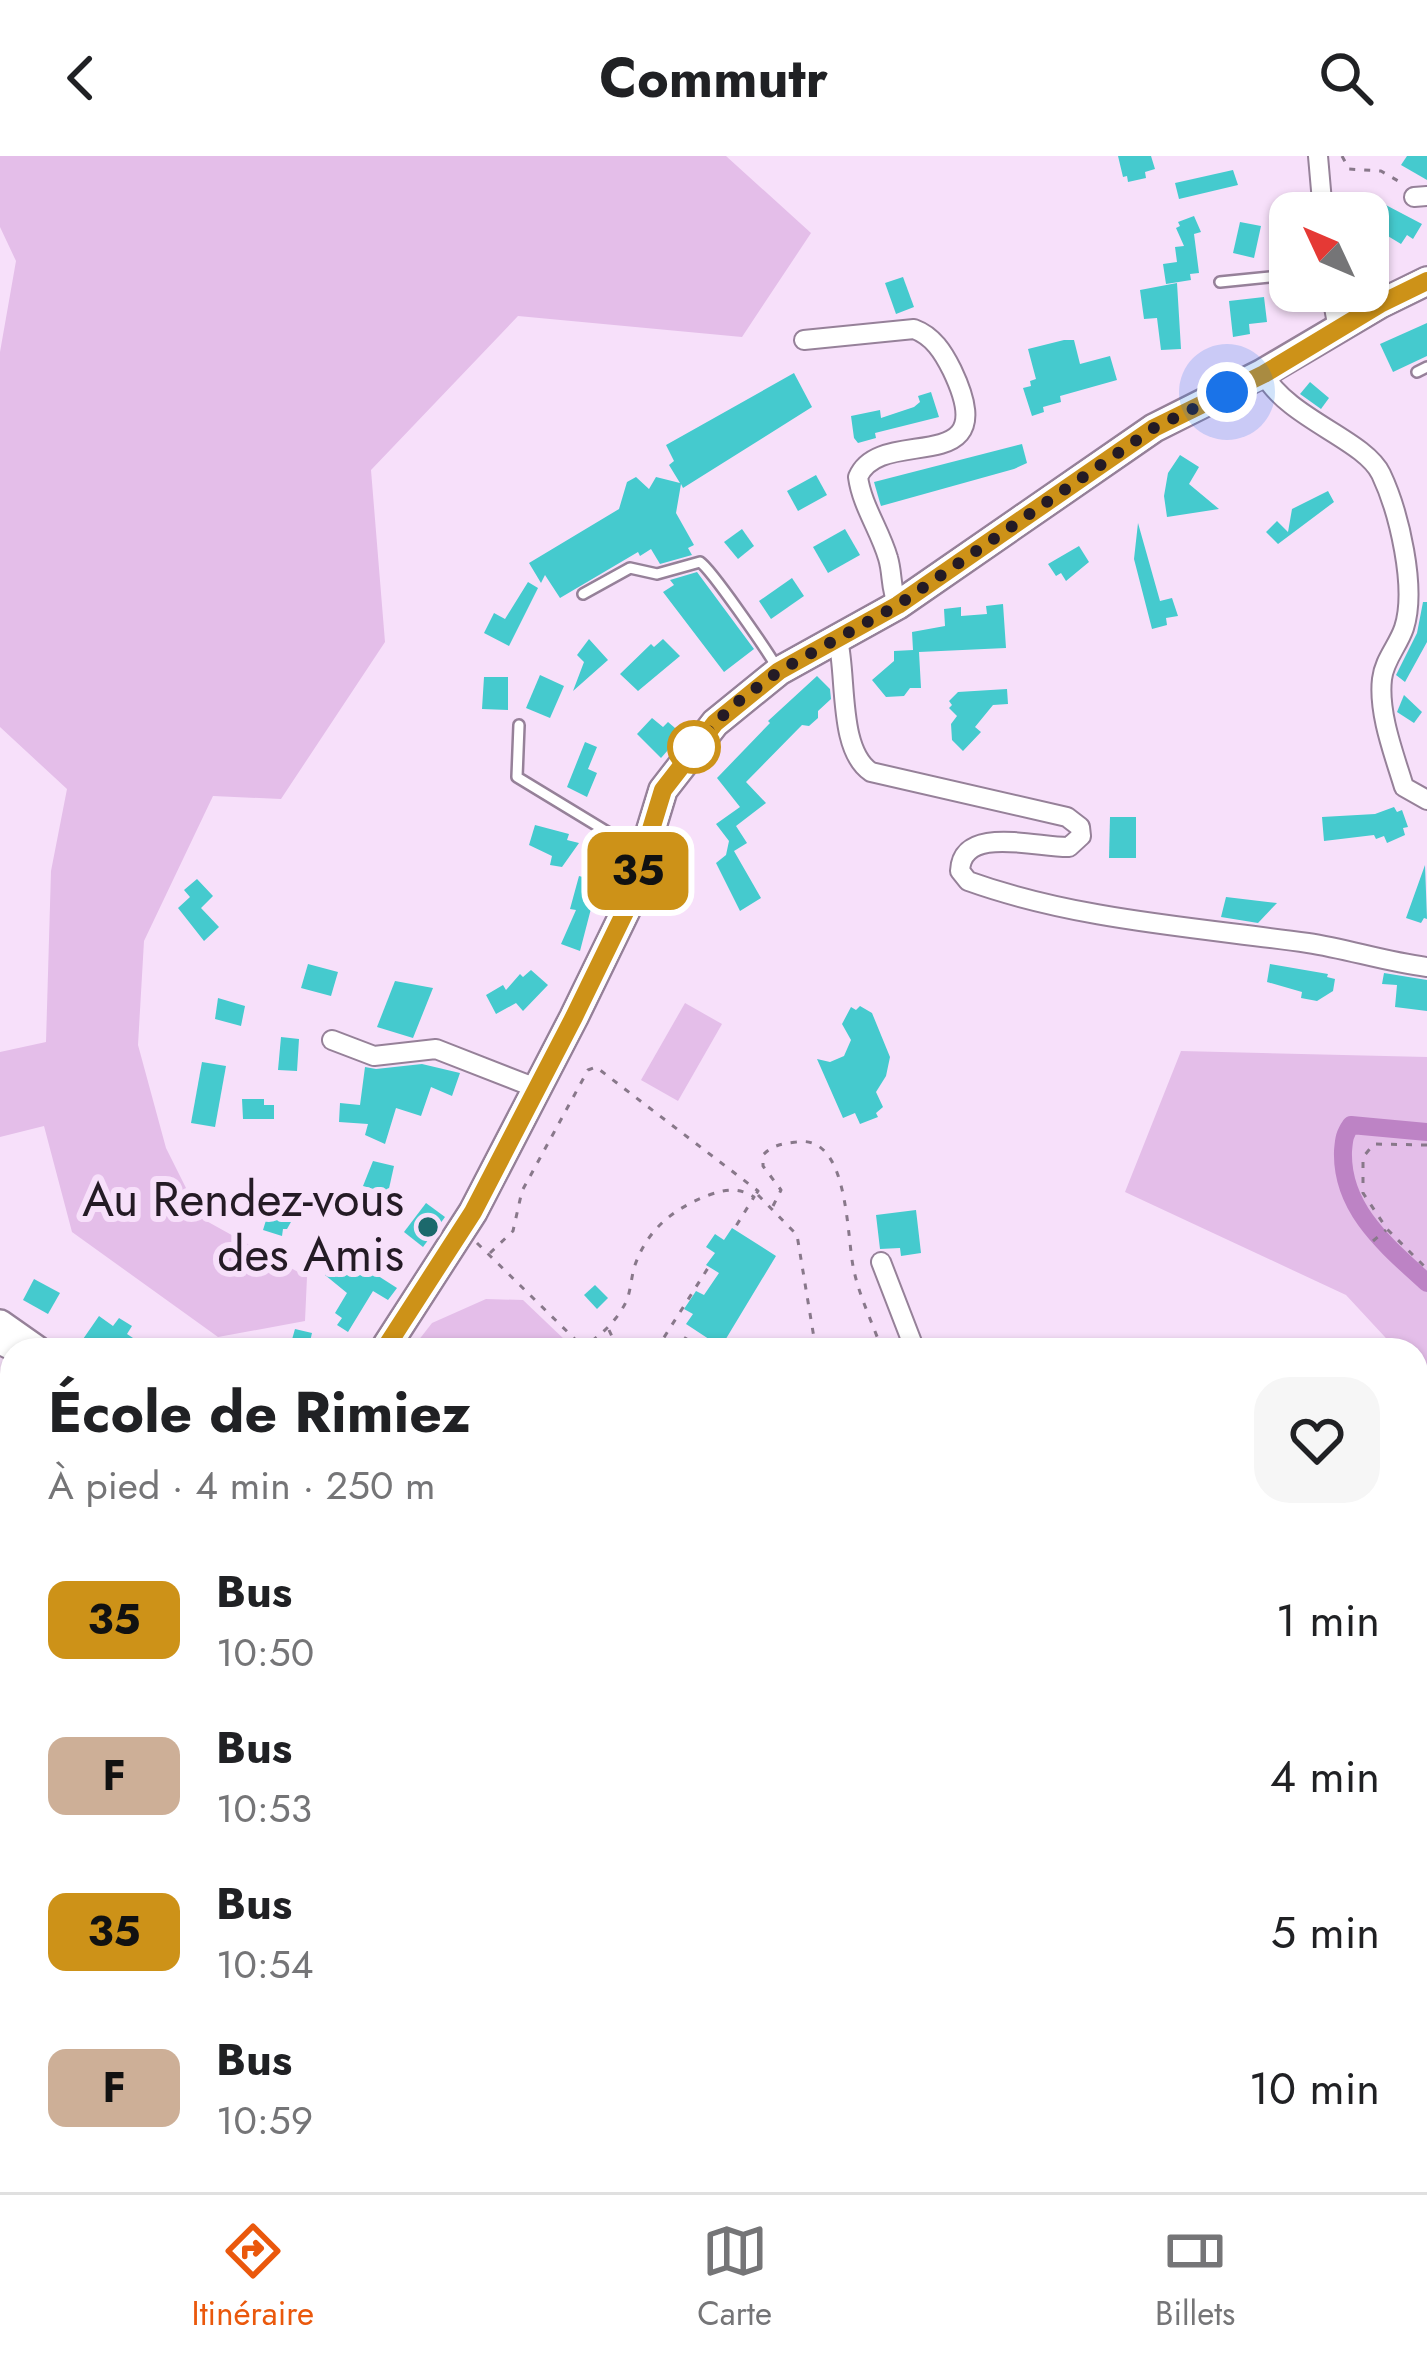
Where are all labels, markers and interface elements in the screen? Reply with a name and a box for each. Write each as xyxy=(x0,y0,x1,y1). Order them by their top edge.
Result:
text: Commutr xyxy=(599,39,828,117)
icon: back xyxy=(48,45,114,111)
icon: search xyxy=(1313,45,1379,111)
north arrow xyxy=(1269,192,1389,312)
map controls xyxy=(1269,192,1389,312)
your location xyxy=(1197,362,1257,422)
unlabelled marker xyxy=(669,722,719,772)
line badge: 35 xyxy=(584,832,692,910)
text: 35 xyxy=(611,840,665,901)
place label: Au Rendez-vous des Amis xyxy=(82,1165,404,1289)
marker: Au Rendez-vous des Amis xyxy=(415,1214,441,1240)
text: École de Rimiez xyxy=(48,1371,471,1453)
button: heart xyxy=(1254,1377,1380,1503)
text: À pied · 4 min · 250 m xyxy=(48,1457,436,1514)
text: Bus xyxy=(216,1559,292,1624)
text: 1 min xyxy=(1276,1588,1380,1653)
text: 35 xyxy=(87,1589,141,1650)
text: 10:50 xyxy=(216,1624,314,1681)
text: Bus xyxy=(216,1715,292,1780)
text: 4 min xyxy=(1270,1744,1380,1809)
text: F xyxy=(102,1745,126,1806)
text: 10:53 xyxy=(216,1780,312,1837)
text: Bus xyxy=(216,1871,292,1936)
text: 5 min xyxy=(1271,1900,1380,1965)
text: 35 xyxy=(87,1901,141,1962)
text: 10:54 xyxy=(216,1936,313,1993)
text: Bus xyxy=(216,2027,292,2092)
text: 10 min xyxy=(1249,2056,1380,2121)
text: F xyxy=(102,2057,126,2118)
text: 10:59 xyxy=(216,2092,313,2149)
tab: Itinéraire xyxy=(192,2218,314,2337)
tab: Carte xyxy=(697,2218,772,2337)
tab: Billets xyxy=(1155,2218,1235,2337)

